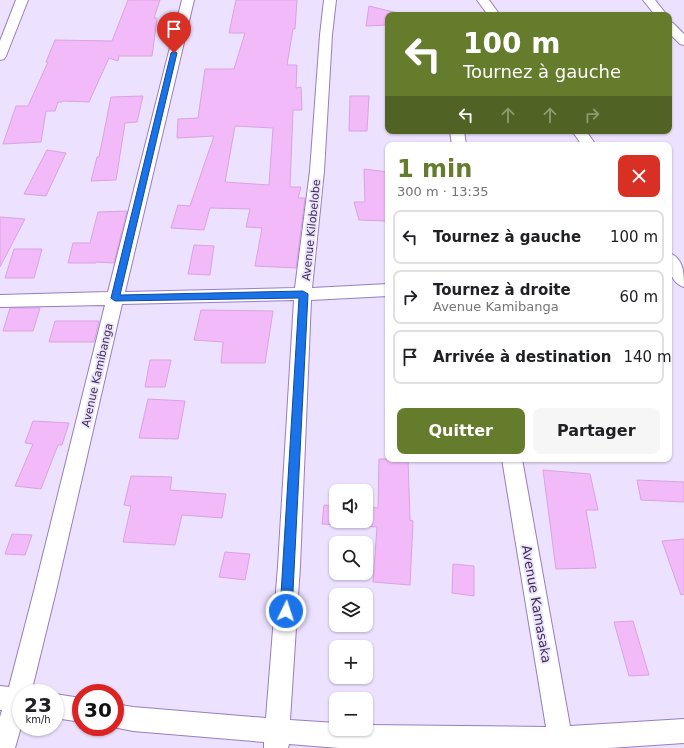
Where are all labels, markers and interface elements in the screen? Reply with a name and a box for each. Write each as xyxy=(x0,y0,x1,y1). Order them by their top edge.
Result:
pin xyxy=(157,12,191,53)
icon: arrive xyxy=(163,18,185,40)
text: 100 m xyxy=(463,27,560,60)
icon: left xyxy=(397,28,449,80)
text: Tournez à gauche xyxy=(463,61,621,82)
icon: left xyxy=(455,104,477,126)
icon: ahead xyxy=(497,104,519,126)
icon: ahead xyxy=(539,104,561,126)
icon: right xyxy=(581,104,603,126)
text: 1 min xyxy=(397,155,472,183)
button: close xyxy=(618,155,660,197)
street label: Avenue Kilobelobe xyxy=(300,179,323,281)
text: 300 m · 13:35 xyxy=(397,184,488,199)
icon: left xyxy=(399,226,421,248)
text: Tournez à gauche xyxy=(433,228,581,246)
text: 100 m xyxy=(610,228,658,246)
text: Tournez à droite xyxy=(433,281,571,299)
icon: right xyxy=(399,286,421,308)
text: 60 m xyxy=(620,288,658,306)
text: Avenue Kamibanga xyxy=(433,299,559,314)
street label: Avenue Kamibanga xyxy=(79,322,116,428)
icon: arrive xyxy=(399,346,421,368)
text: Arrivée à destination xyxy=(433,348,611,366)
text: 140 m xyxy=(623,348,672,366)
button: Quitter xyxy=(397,408,525,454)
button: Partager xyxy=(533,408,660,454)
map controls xyxy=(329,484,373,736)
button: sound xyxy=(329,484,373,528)
button: search xyxy=(329,536,373,580)
street label: Avenue Kamasaka xyxy=(519,544,554,664)
button: layers xyxy=(329,588,373,632)
position arrow xyxy=(265,590,307,632)
button: + xyxy=(329,640,373,684)
speed limit sign: 30 xyxy=(72,684,124,736)
button: − xyxy=(329,692,373,736)
text: 23 xyxy=(24,693,52,717)
text: km/h xyxy=(25,714,51,725)

